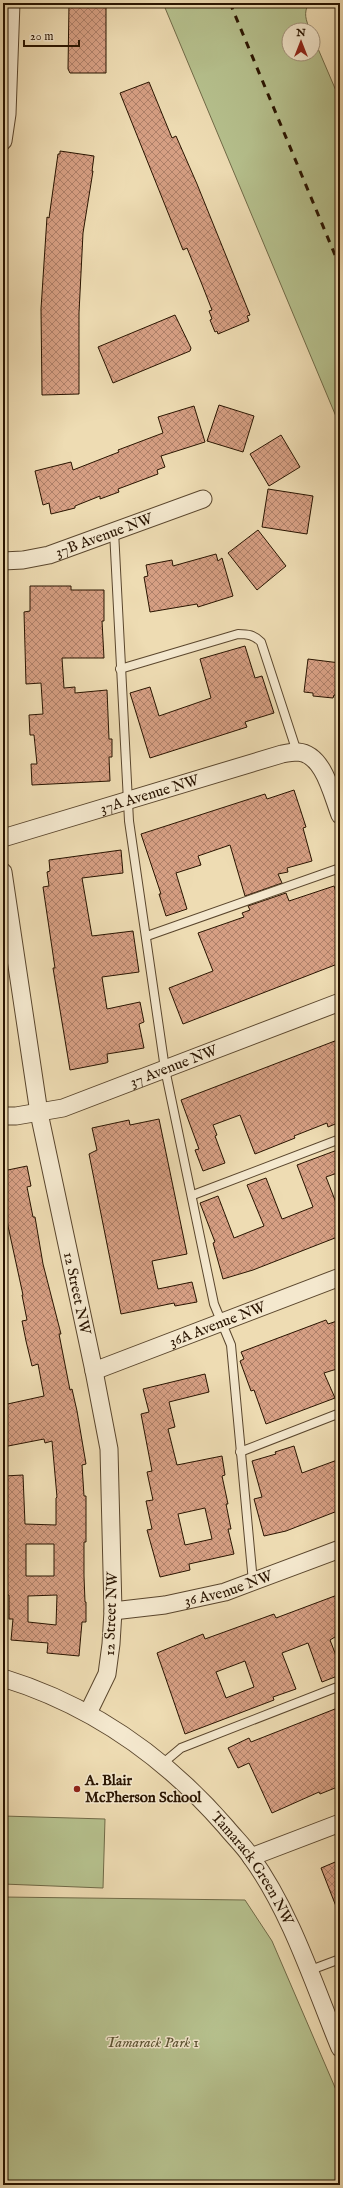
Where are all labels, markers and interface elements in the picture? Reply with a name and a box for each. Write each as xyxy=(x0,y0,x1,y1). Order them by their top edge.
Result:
scale bar xyxy=(24,22,79,48)
north arrow xyxy=(281,22,321,62)
text: N xyxy=(295,26,306,40)
text: 20 m xyxy=(30,29,53,44)
street label: 37B Avenue NW xyxy=(53,508,156,561)
street label: 37A Avenue NW xyxy=(98,770,202,818)
street label: 37 Avenue NW xyxy=(127,1040,221,1091)
street label: 12 Street NW xyxy=(59,1250,96,1337)
street label: 36A Avenue NW xyxy=(166,1297,269,1351)
street label: 36 Avenue NW xyxy=(182,1565,276,1610)
street label: 12 Street NW xyxy=(100,1571,122,1656)
place label: A. Blair McPherson School xyxy=(84,1771,202,1807)
marker: A. Blair McPherson School xyxy=(72,1784,82,1794)
street label: Tamarack Green NW xyxy=(207,1807,298,1929)
park label: Tamarack Park 1 xyxy=(105,2033,199,2052)

